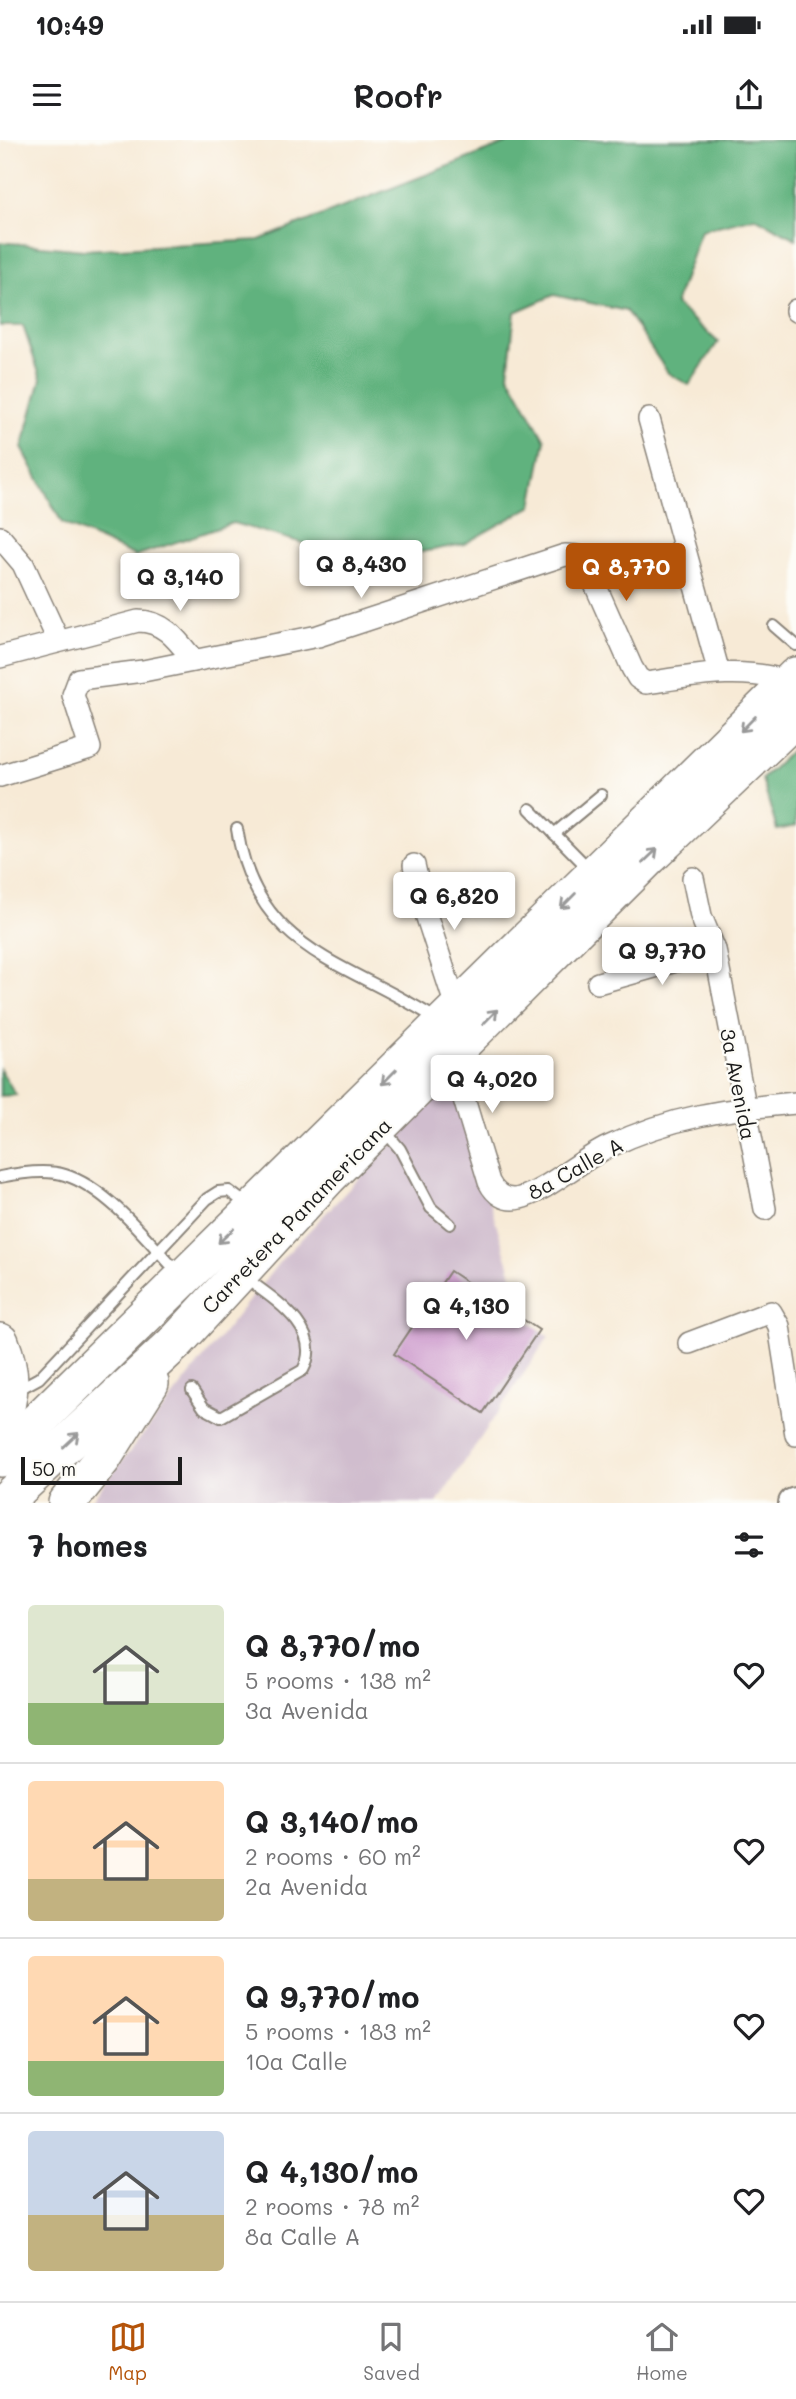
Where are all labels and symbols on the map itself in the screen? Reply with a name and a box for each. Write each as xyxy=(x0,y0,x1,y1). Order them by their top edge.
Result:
pin: Q 8,430 xyxy=(296,540,426,600)
pin: Q 8,770 xyxy=(561,544,691,603)
pin: Q 3,140 xyxy=(115,554,245,613)
one-way arrow xyxy=(740,715,757,732)
one-way arrow xyxy=(641,848,658,865)
pin: Q 6,820 xyxy=(389,872,519,932)
one-way arrow xyxy=(560,892,577,909)
pin: Q 9,770 xyxy=(597,928,727,987)
one-way arrow xyxy=(481,1009,498,1026)
street label: 3a Avenida xyxy=(715,1026,763,1142)
pin: Q 4,020 xyxy=(427,1056,557,1115)
one-way arrow xyxy=(380,1069,397,1086)
street label: Carretera Panamericana xyxy=(195,1111,397,1319)
street label: 8a Calle A xyxy=(522,1131,628,1205)
one-way arrow xyxy=(218,1228,235,1245)
pin: Q 4,130 xyxy=(401,1282,531,1342)
one-way arrow xyxy=(62,1431,79,1448)
scale bar xyxy=(21,1454,182,1486)

